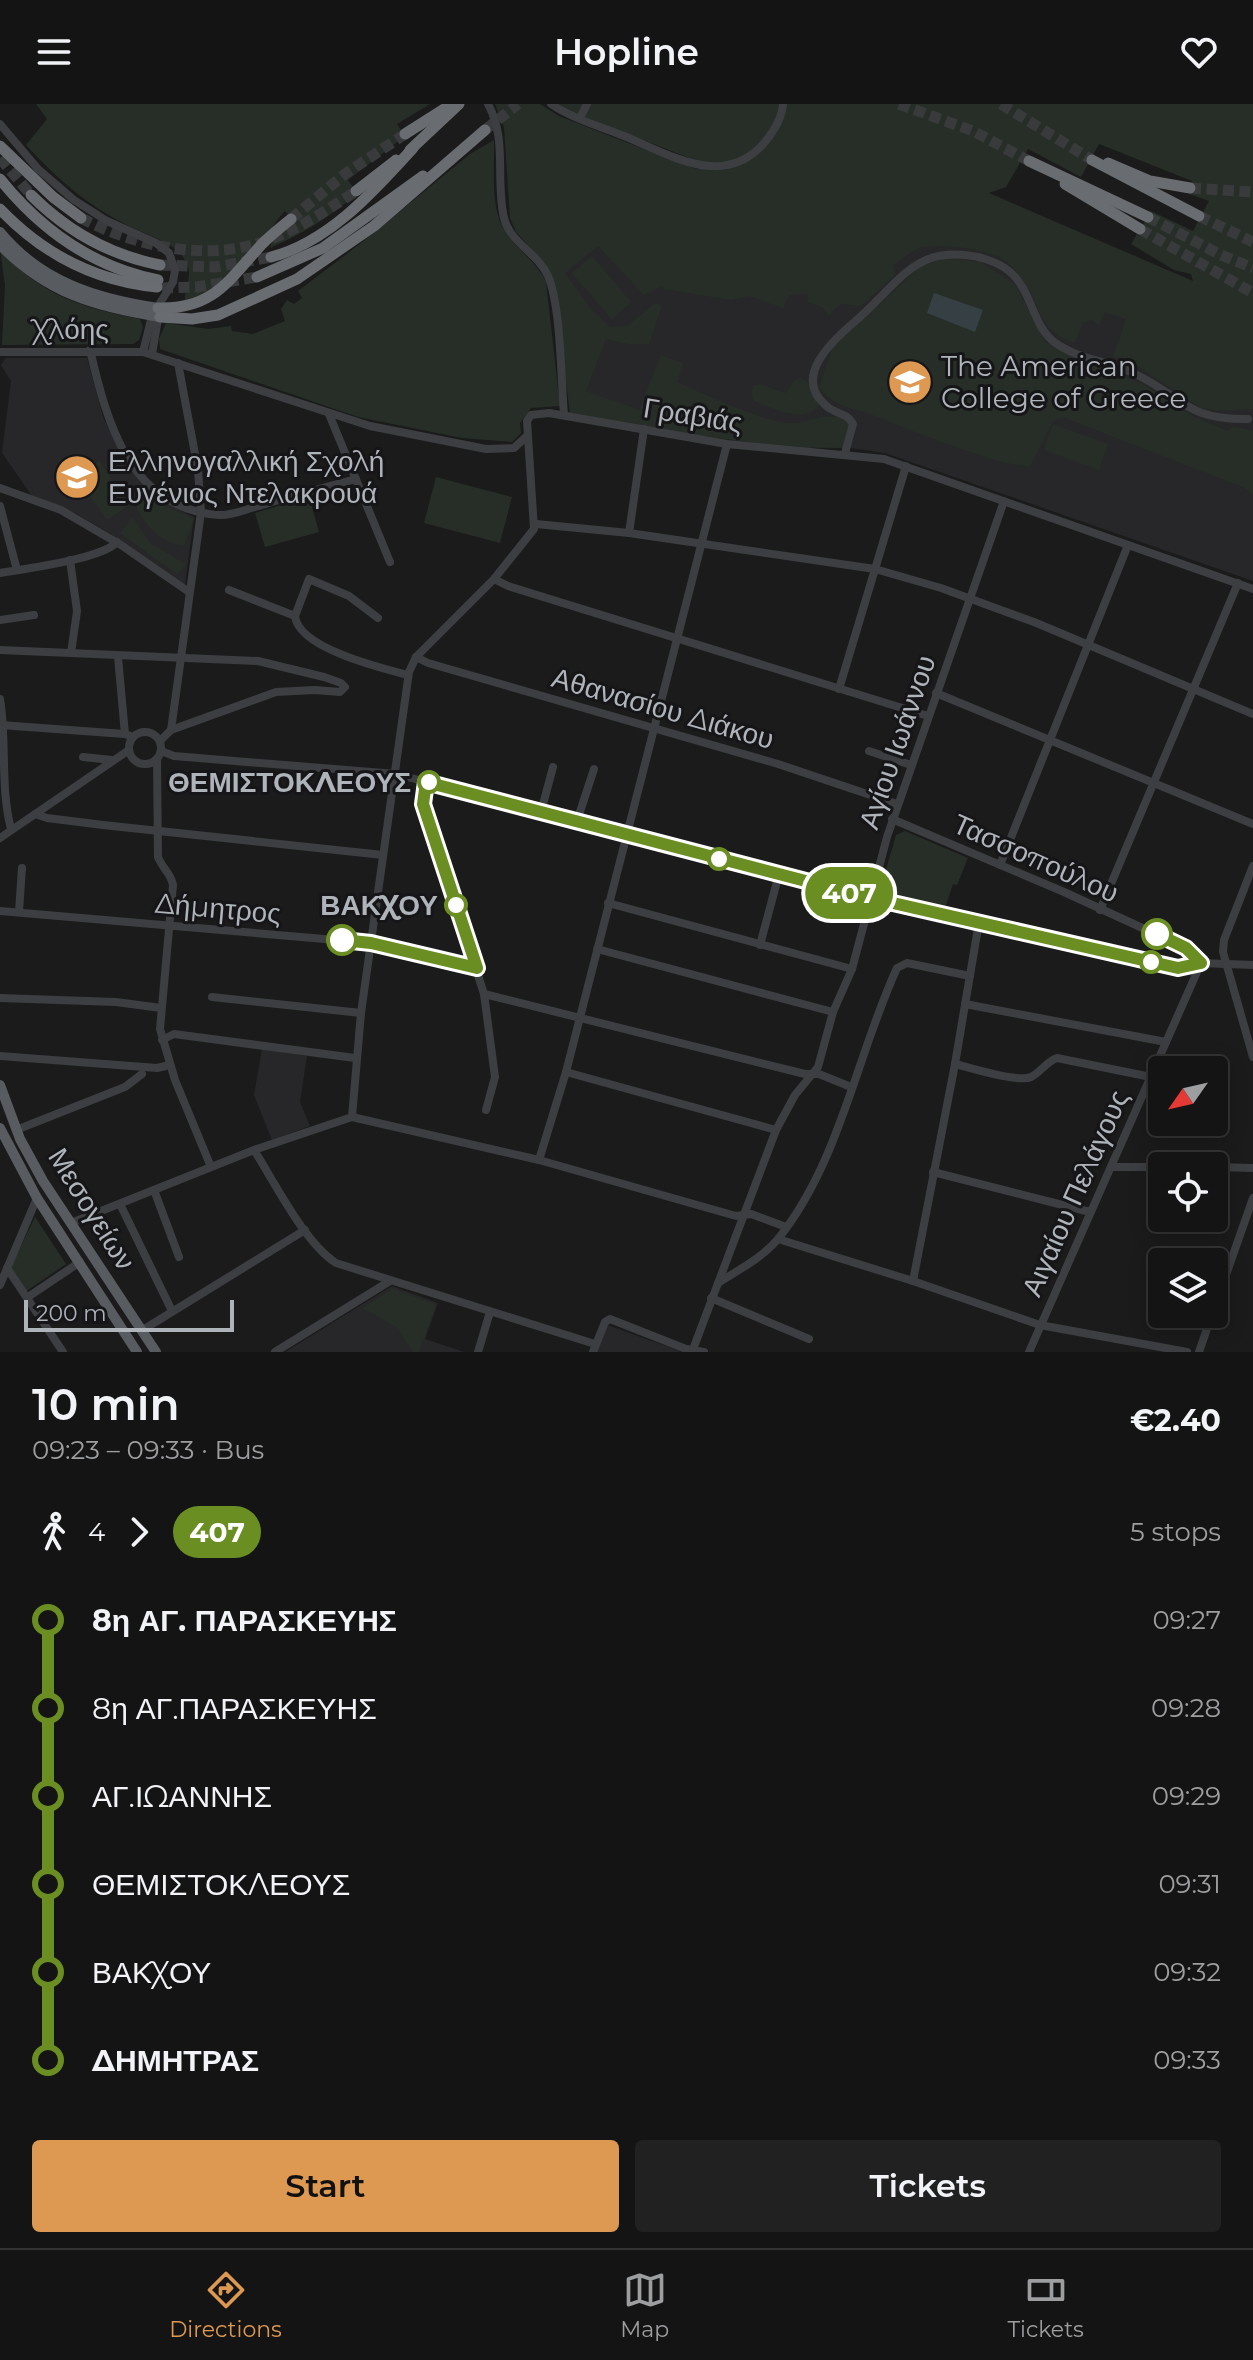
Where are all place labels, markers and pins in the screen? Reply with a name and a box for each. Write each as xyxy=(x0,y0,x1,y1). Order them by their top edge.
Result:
place label: The American College of Greece xyxy=(941,349,1186,415)
school or university icon: The American College of Greece xyxy=(886,358,934,406)
place label: Ελληνογαλλική Σχολή Ευγένιος Ντελακρουά xyxy=(108,444,384,510)
school or university icon: Ελληνογαλλική Σχολή Ευγένιος Ντελακρουά xyxy=(53,453,101,501)
place label: ΘΕΜΙΣΤΟΚΛΕΟΥΣ xyxy=(168,765,411,799)
marker: ΘΕΜΙΣΤΟΚΛΕΟΥΣ xyxy=(418,771,440,793)
unlabelled marker xyxy=(708,848,730,870)
place label: ΒΑΚΧΟΥ xyxy=(320,888,438,922)
marker: ΒΑΚΧΟΥ xyxy=(445,894,467,916)
unlabelled marker xyxy=(1142,919,1172,949)
unlabelled marker xyxy=(327,925,357,955)
unlabelled marker xyxy=(1140,951,1162,973)

